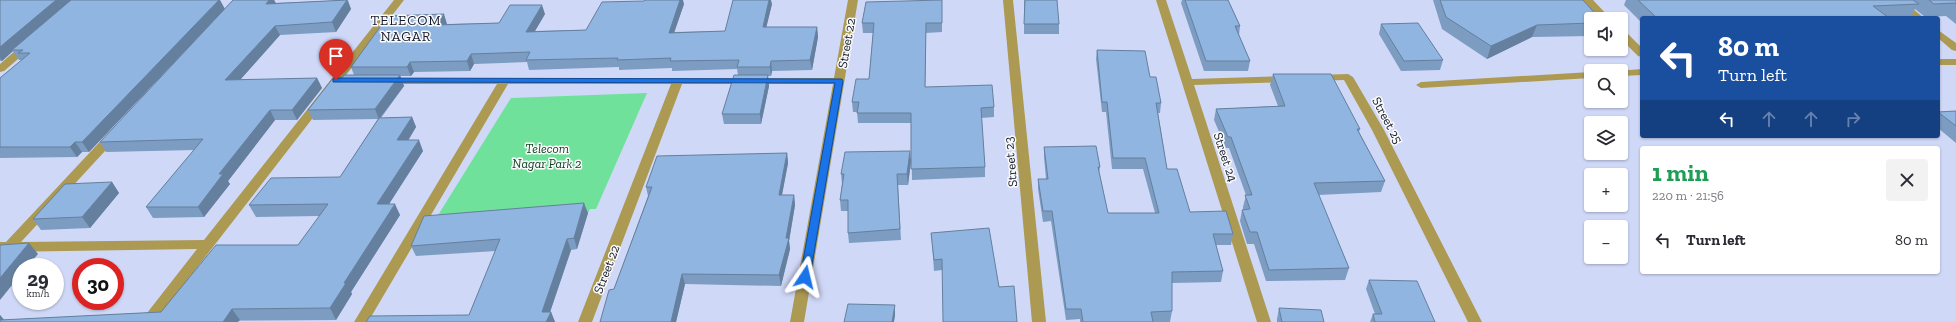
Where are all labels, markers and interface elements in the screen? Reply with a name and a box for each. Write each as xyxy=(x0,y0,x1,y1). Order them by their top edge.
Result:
district label: TELECOM NAGAR xyxy=(370,12,442,45)
map controls xyxy=(1584,12,1628,264)
button: sound xyxy=(1584,12,1628,56)
street label: Street 22 xyxy=(835,17,858,69)
text: 80 m xyxy=(1718,30,1779,63)
icon: left xyxy=(1652,32,1704,84)
pin xyxy=(319,39,353,80)
icon: arrive xyxy=(325,45,347,67)
button: search xyxy=(1584,64,1628,108)
text: Turn left xyxy=(1718,64,1787,86)
street label: Street 25 xyxy=(1369,94,1406,146)
icon: left xyxy=(1716,108,1738,130)
icon: ahead xyxy=(1758,108,1780,130)
icon: ahead xyxy=(1800,108,1822,130)
icon: right xyxy=(1842,108,1864,130)
button: layers xyxy=(1584,116,1628,160)
street label: Street 24 xyxy=(1211,131,1241,184)
street label: Street 23 xyxy=(1001,136,1020,188)
park label: Telecom Nagar Park 2 xyxy=(512,141,582,171)
text: 1 min xyxy=(1652,158,1709,187)
button: close xyxy=(1886,159,1928,201)
button: + xyxy=(1584,168,1628,212)
text: 220 m · 21:56 xyxy=(1652,188,1724,203)
button: − xyxy=(1584,220,1628,264)
icon: left xyxy=(1652,229,1674,251)
text: Turn left xyxy=(1686,231,1746,249)
text: 80 m xyxy=(1895,231,1928,249)
street label: Street 22 xyxy=(590,243,623,295)
position arrow xyxy=(784,256,826,298)
speed limit sign: 30 xyxy=(72,258,124,310)
text: 29 xyxy=(27,267,49,291)
text: km/h xyxy=(27,288,49,300)

